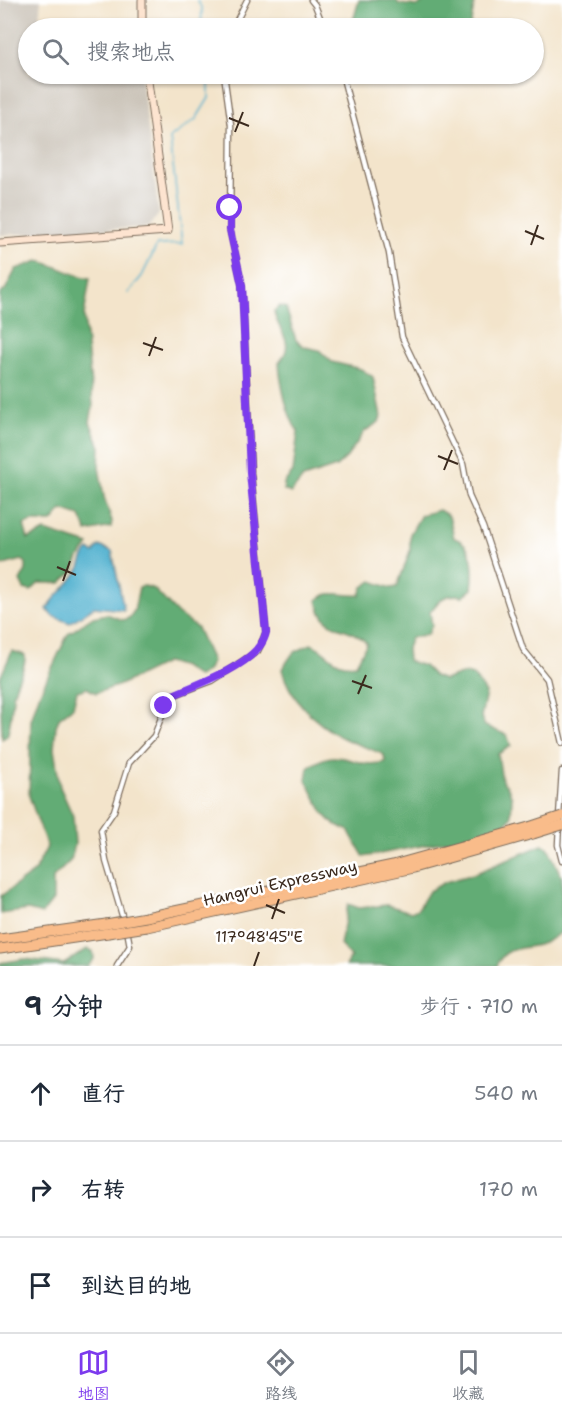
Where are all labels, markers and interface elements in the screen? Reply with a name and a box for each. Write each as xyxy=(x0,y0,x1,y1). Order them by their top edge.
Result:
search box xyxy=(18,18,544,84)
icon: search xyxy=(39,35,72,68)
text: 搜索地点 xyxy=(87,37,175,66)
route start xyxy=(216,194,242,220)
route end xyxy=(150,692,176,718)
street label: Hangrui Expressway xyxy=(201,855,359,911)
text: 117°48'45"E xyxy=(215,927,303,947)
text: 9 分钟 xyxy=(24,988,103,1023)
text: 步行 · 710 m xyxy=(420,993,538,1019)
icon: ahead xyxy=(24,1077,57,1110)
text: 直行 xyxy=(81,1079,125,1108)
text: 540 m xyxy=(474,1080,538,1106)
icon: right xyxy=(24,1173,57,1206)
text: 右转 xyxy=(81,1175,125,1204)
text: 170 m xyxy=(479,1176,538,1202)
icon: arrive xyxy=(24,1269,57,1302)
text: 到达目的地 xyxy=(81,1271,191,1300)
tab: 地图 xyxy=(77,1346,110,1404)
tab: 路线 xyxy=(264,1346,297,1404)
tab: 收藏 xyxy=(452,1346,485,1404)

